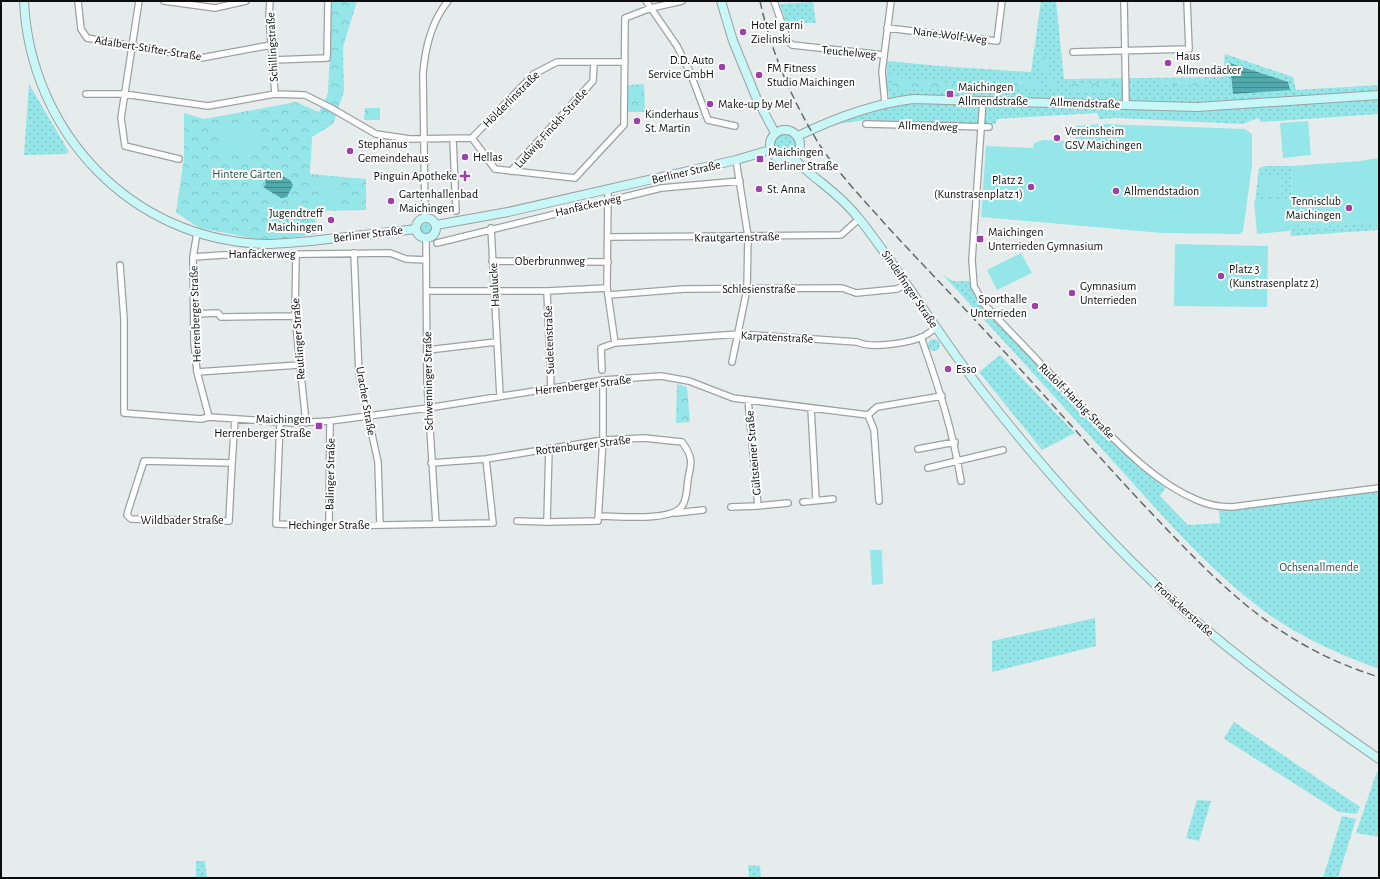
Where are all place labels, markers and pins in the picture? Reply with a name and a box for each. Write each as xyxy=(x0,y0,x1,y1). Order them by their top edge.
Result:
place label: Hotel garni Zielinski xyxy=(751,19,803,45)
marker: Hotel garni Zielinski xyxy=(738,27,748,37)
place label: Haus Allmendäcker xyxy=(1176,50,1241,76)
place label: D.D. Auto Service GmbH xyxy=(648,54,714,80)
marker: Haus Allmendäcker xyxy=(1163,58,1173,68)
marker: D.D. Auto Service GmbH xyxy=(717,62,727,72)
place label: FM Fitness Studio Maichingen xyxy=(767,62,855,88)
marker: FM Fitness Studio Maichingen xyxy=(754,70,764,80)
place label: Maichingen Allmendstraße xyxy=(958,81,1028,107)
marker: Maichingen Allmendstraße xyxy=(945,89,955,99)
place label: Make-up by Mel xyxy=(718,98,792,111)
marker: Make-up by Mel xyxy=(705,99,715,109)
place label: Kinderhaus St. Martin xyxy=(645,108,699,134)
marker: Kinderhaus St. Martin xyxy=(632,116,642,126)
place label: Vereinsheim GSV Maichingen xyxy=(1065,125,1142,151)
marker: Vereinsheim GSV Maichingen xyxy=(1052,133,1062,143)
place label: Stephanus Gemeindehaus xyxy=(358,138,429,164)
marker: Stephanus Gemeindehaus xyxy=(345,146,355,156)
place label: Maichingen Berliner Straße xyxy=(768,146,838,172)
place label: Hellas xyxy=(473,151,502,163)
marker: Hellas xyxy=(460,152,470,162)
marker: Maichingen Berliner Straße xyxy=(755,154,765,164)
place label: Pinguin Apotheke xyxy=(374,170,457,182)
marker: Pinguin Apotheke xyxy=(460,171,470,181)
place label: Platz 2 (Kunstrasenplatz 1) xyxy=(934,174,1024,200)
marker: Platz 2 (Kunstrasenplatz 1) xyxy=(1026,182,1036,192)
place label: St. Anna xyxy=(767,183,806,195)
marker: St. Anna xyxy=(754,184,764,194)
place label: Allmendstadion xyxy=(1124,185,1199,197)
marker: Allmendstadion xyxy=(1111,186,1121,196)
place label: Gartenhallenbad Maichingen xyxy=(399,188,478,214)
place label: Tennisclub Maichingen xyxy=(1286,195,1341,221)
marker: Gartenhallenbad Maichingen xyxy=(386,196,396,206)
marker: Tennisclub Maichingen xyxy=(1344,203,1354,213)
place label: Jugendtreff Maichingen xyxy=(268,207,324,233)
marker: Jugendtreff Maichingen xyxy=(326,215,336,225)
place label: Maichingen Unterrieden Gymnasium xyxy=(988,226,1103,253)
marker: Maichingen Unterrieden Gymnasium xyxy=(975,234,985,244)
place label: Platz 3 (Kunstrasenplatz 2) xyxy=(1229,263,1319,289)
marker: Platz 3 (Kunstrasenplatz 2) xyxy=(1216,271,1226,281)
place label: Gymnasium Unterrieden xyxy=(1080,280,1137,306)
marker: Gymnasium Unterrieden xyxy=(1067,288,1077,298)
place label: Sporthalle Unterrieden xyxy=(970,293,1027,319)
marker: Sporthalle Unterrieden xyxy=(1030,301,1040,311)
place label: Esso xyxy=(956,363,977,375)
marker: Esso xyxy=(943,364,953,374)
place label: Maichingen Herrenberger Straße xyxy=(214,413,311,439)
marker: Maichingen Herrenberger Straße xyxy=(314,421,324,431)

